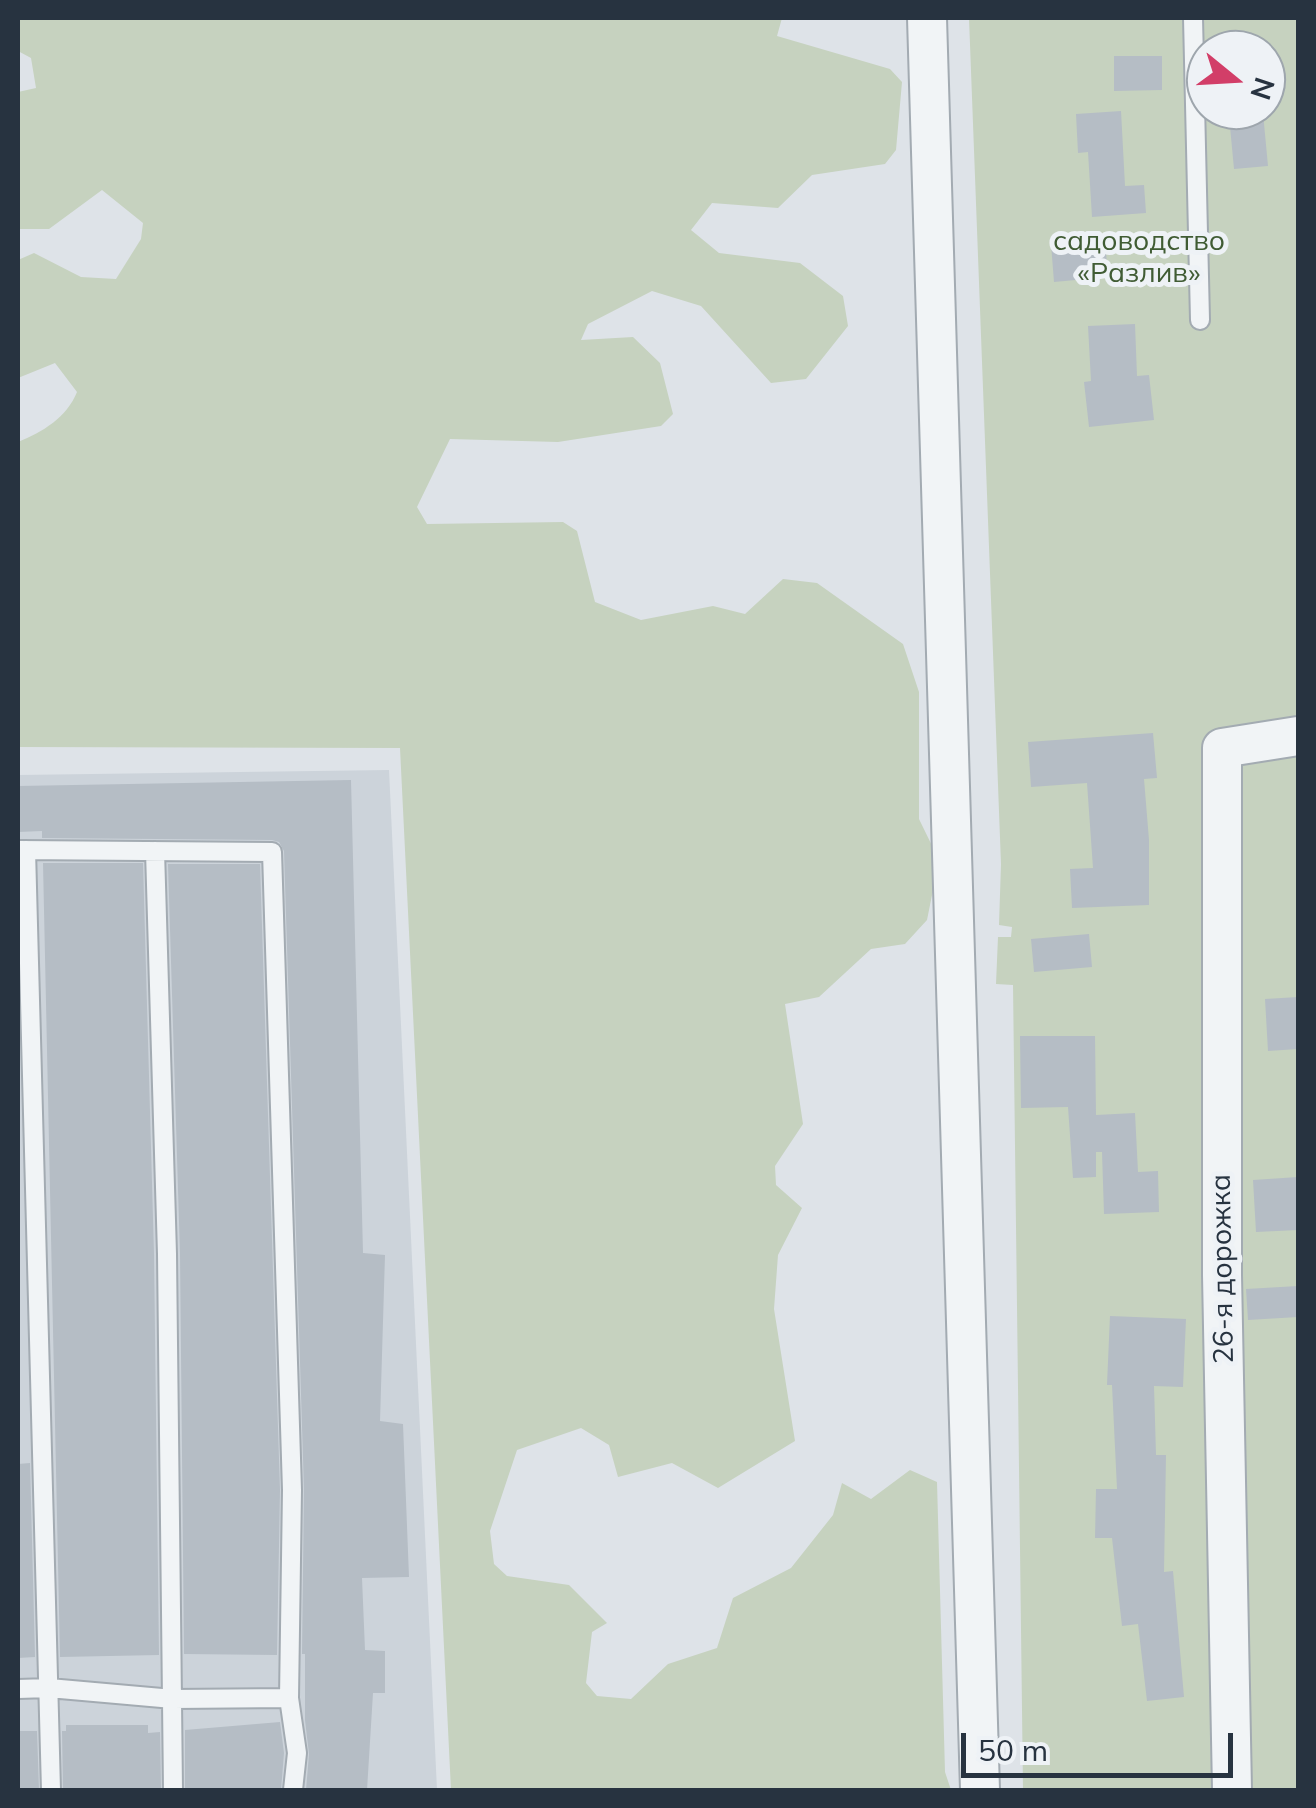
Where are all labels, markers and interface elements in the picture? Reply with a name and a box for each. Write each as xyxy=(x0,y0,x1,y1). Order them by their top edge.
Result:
north arrow xyxy=(1186,30,1286,130)
text: N xyxy=(1243,73,1283,104)
park label: садоводство «Разлив» xyxy=(1053,225,1225,291)
street label: 26-я дорожка xyxy=(1205,1174,1241,1364)
scale bar xyxy=(966,1713,1238,1775)
text: 50 m xyxy=(978,1731,1048,1769)

